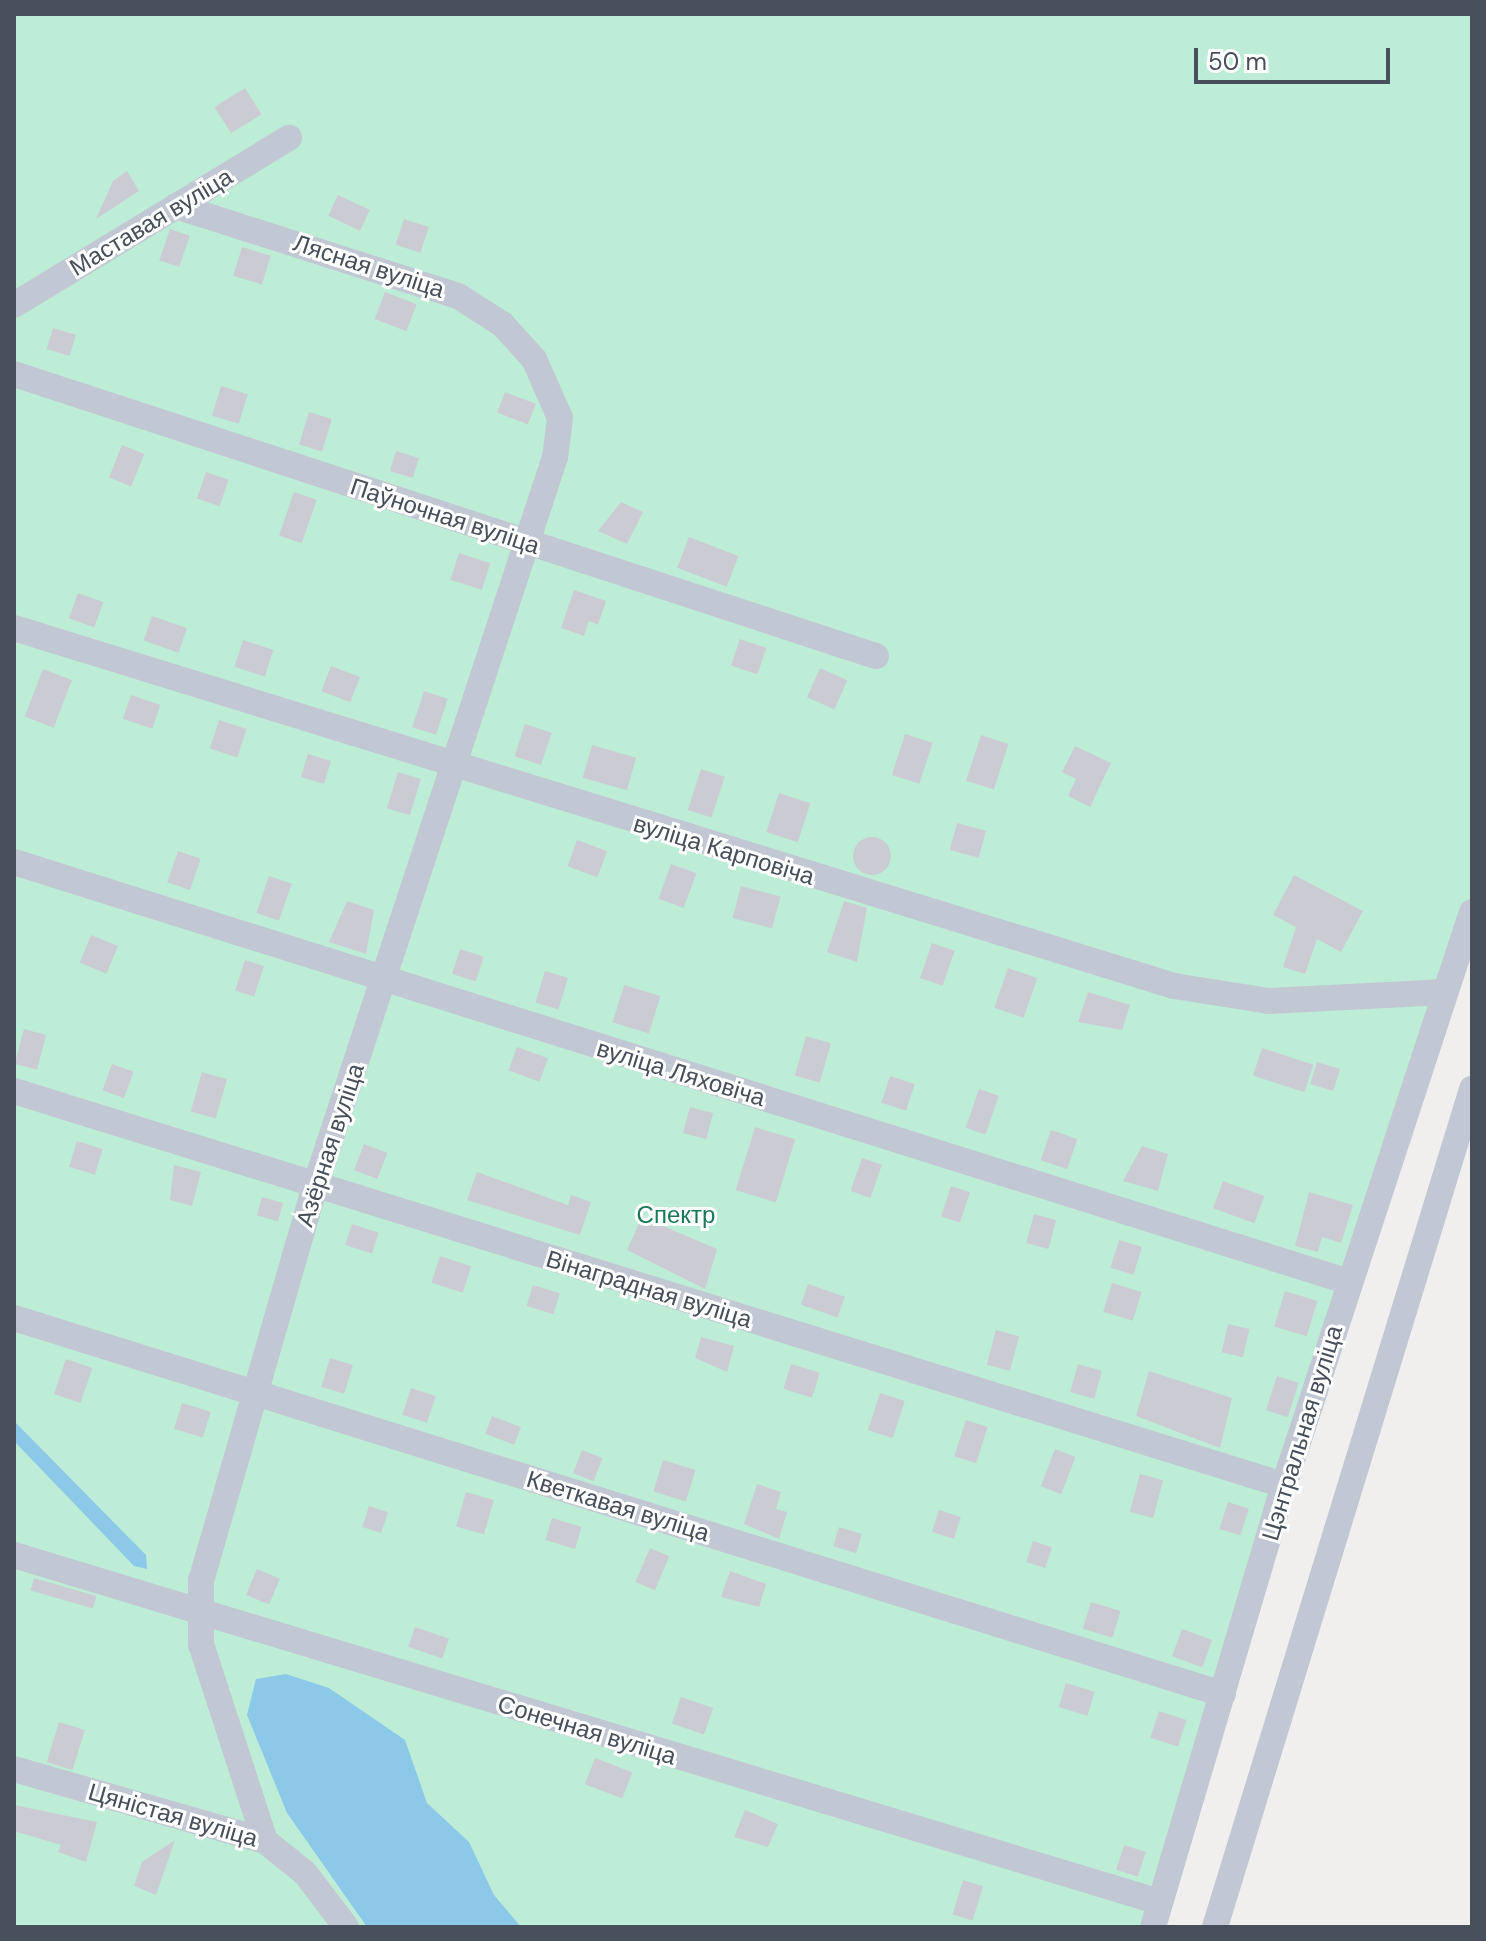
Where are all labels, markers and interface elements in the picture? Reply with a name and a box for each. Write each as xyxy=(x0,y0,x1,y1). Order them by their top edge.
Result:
scale bar xyxy=(1198,32,1394,82)
text: 50 m xyxy=(1208,46,1267,77)
street label: Маставая вуліца xyxy=(64,162,238,282)
street label: Лясная вуліца xyxy=(290,228,448,304)
street label: Паўночная вуліца xyxy=(347,472,543,560)
street label: вуліца Карповіча xyxy=(630,809,818,891)
street label: вуліца Ляховіча xyxy=(593,1034,769,1112)
street label: Азёрная вуліца xyxy=(290,1060,370,1230)
park label: Спектр xyxy=(637,1201,715,1229)
street label: Вінаградная вуліца xyxy=(543,1244,755,1334)
street label: Цэнтральная вуліца xyxy=(1256,1322,1348,1544)
street label: Кветкавая вуліца xyxy=(523,1464,713,1548)
street label: Сонечная вуліца xyxy=(494,1689,680,1771)
street label: Цяністая вуліца xyxy=(85,1777,261,1853)

